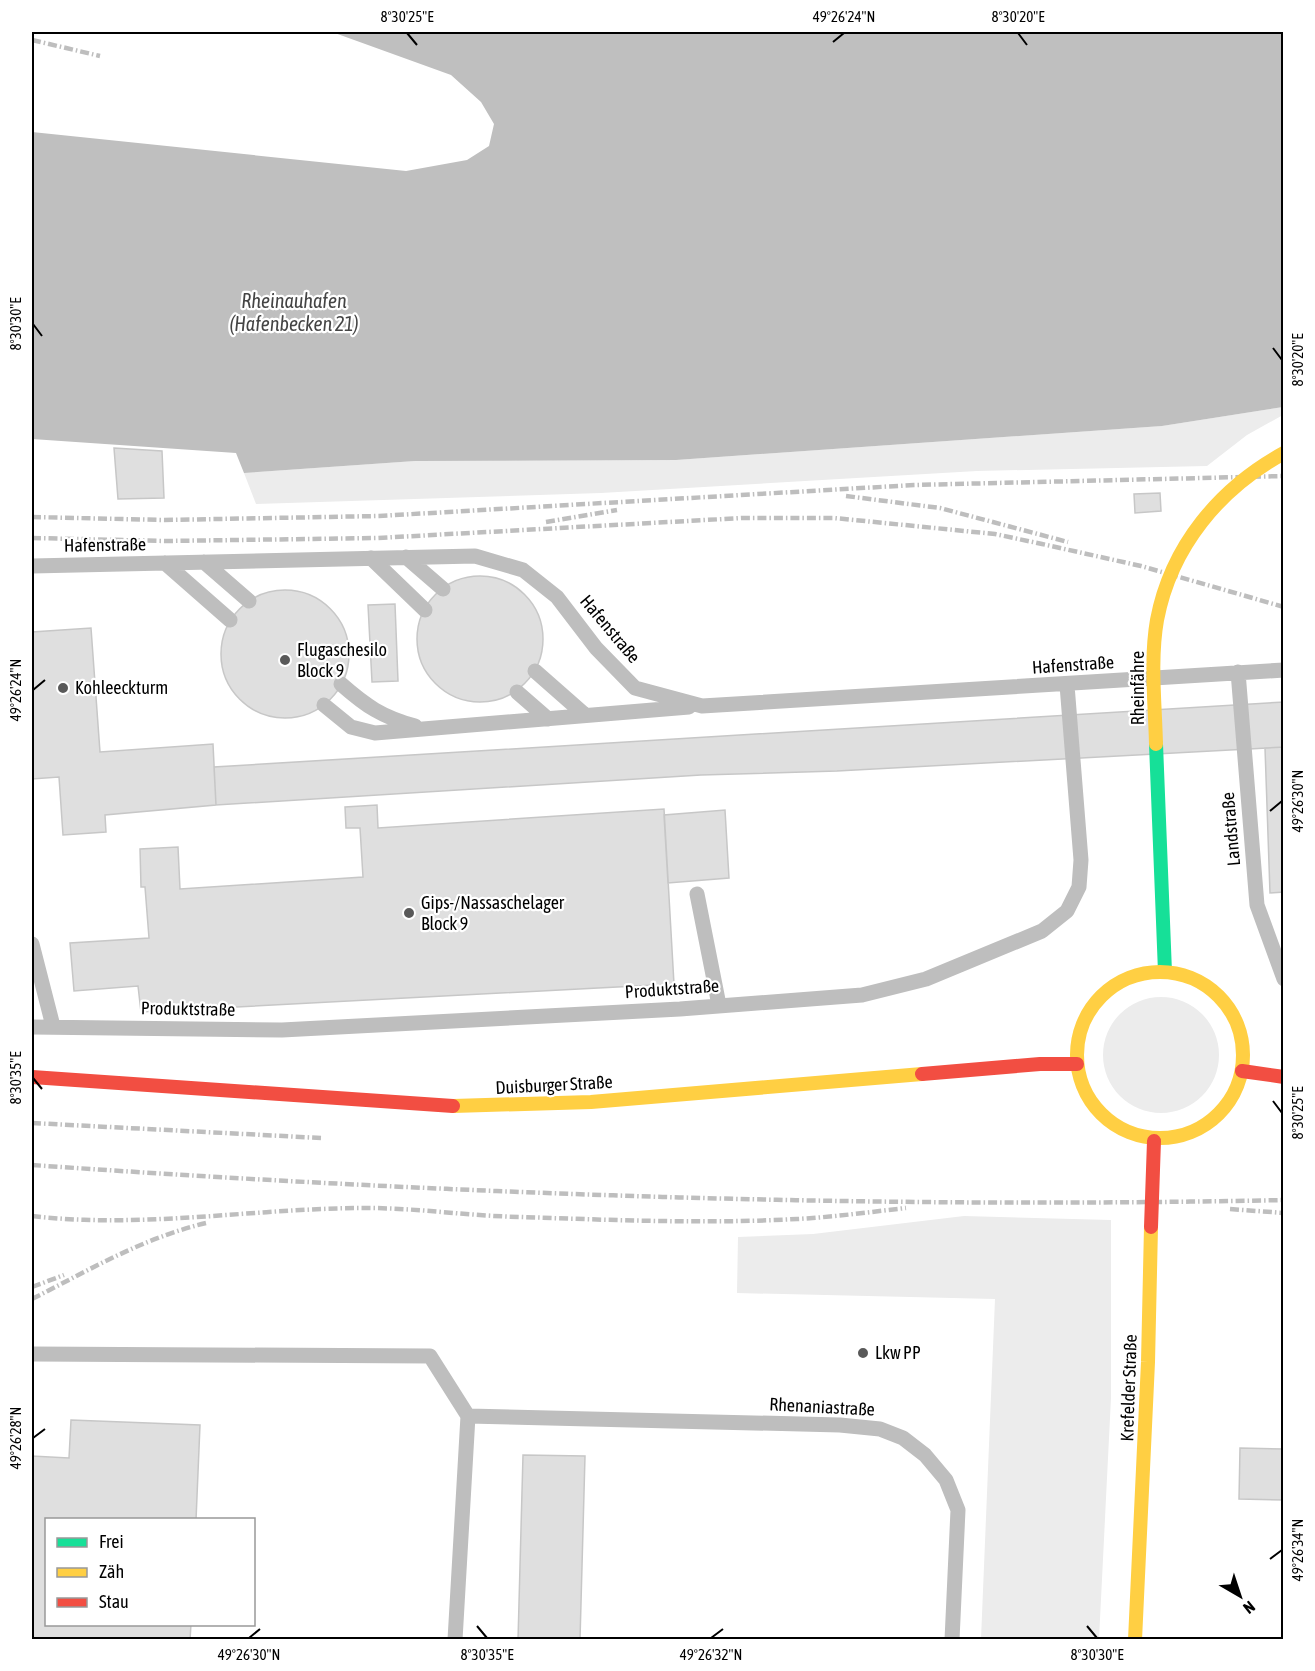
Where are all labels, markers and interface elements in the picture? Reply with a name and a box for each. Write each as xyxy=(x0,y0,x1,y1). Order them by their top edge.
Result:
text: 8°30'25"E xyxy=(380,8,434,25)
text: 49°26'24"N xyxy=(813,8,875,25)
text: 8°30'20"E xyxy=(991,8,1045,25)
water label: Rheinauhafen (Hafenbecken 21) xyxy=(229,289,359,335)
text: 8°30'30"E xyxy=(7,297,24,351)
text: 8°30'20"E xyxy=(1289,333,1306,387)
street label: Hafenstraße xyxy=(64,533,146,556)
street label: Hafenstraße xyxy=(576,590,645,667)
place label: Flugaschesilo Block 9 xyxy=(297,639,387,681)
street label: Hafenstraße xyxy=(1031,651,1115,678)
street label: Rheinfähre xyxy=(1127,651,1148,725)
marker: Flugaschesilo Block 9 xyxy=(278,653,292,667)
text: 49°26'24"N xyxy=(7,659,24,721)
place label: Kohleeckturm xyxy=(75,677,168,698)
marker: Kohleeckturm xyxy=(56,681,70,695)
text: 49°26'30"N xyxy=(1289,770,1306,832)
street label: Landstraße xyxy=(1217,791,1244,867)
place label: Gips-/Nassaschelager Block 9 xyxy=(421,892,565,934)
marker: Gips-/Nassaschelager Block 9 xyxy=(402,906,416,920)
street label: Produktstraße xyxy=(624,975,720,1002)
street label: Produktstraße xyxy=(141,997,235,1020)
text: 8°30'35"E xyxy=(7,1051,24,1105)
street label: Duisburger Straße xyxy=(495,1071,613,1098)
text: 8°30'25"E xyxy=(1289,1086,1306,1140)
street label: Krefelder Straße xyxy=(1116,1334,1141,1442)
place label: Lkw PP xyxy=(875,1342,921,1363)
marker: Lkw PP xyxy=(856,1346,870,1360)
street label: Rhenaniastraße xyxy=(769,1393,875,1420)
text: 49°26'28"N xyxy=(7,1407,24,1469)
legend xyxy=(45,1518,255,1626)
text: 49°26'34"N xyxy=(1289,1519,1306,1581)
text: Frei xyxy=(99,1531,124,1552)
text: Zäh xyxy=(99,1561,124,1582)
north arrow xyxy=(1210,1566,1270,1626)
text: Stau xyxy=(99,1591,129,1612)
text: N xyxy=(1240,1598,1259,1618)
text: 49°26'30"N xyxy=(218,1646,280,1663)
text: 8°30'35"E xyxy=(460,1646,514,1663)
text: 49°26'32"N xyxy=(680,1646,742,1663)
text: 8°30'30"E xyxy=(1070,1646,1124,1663)

